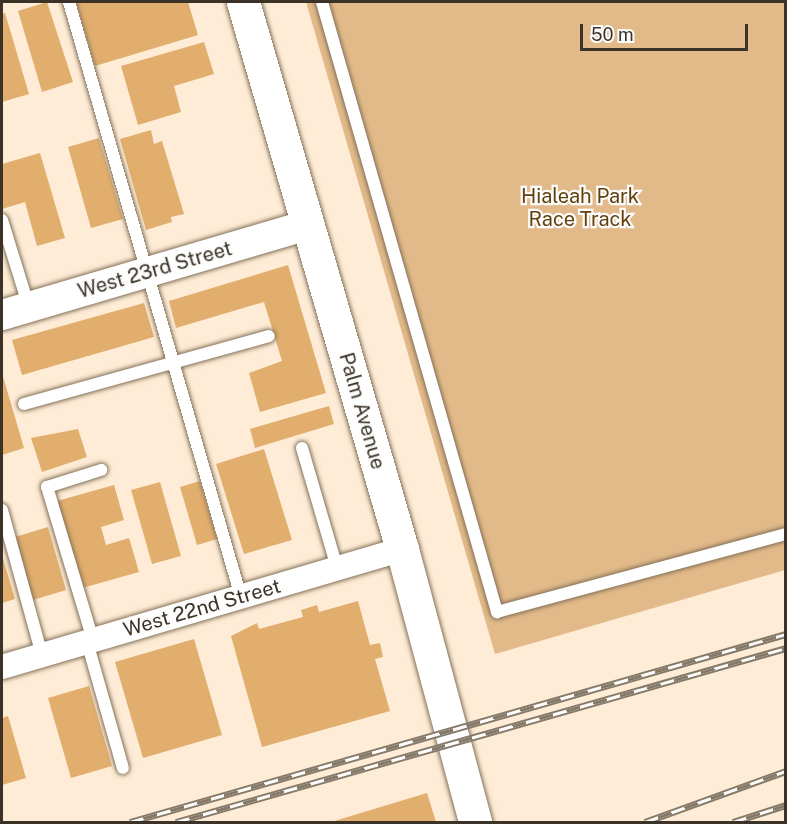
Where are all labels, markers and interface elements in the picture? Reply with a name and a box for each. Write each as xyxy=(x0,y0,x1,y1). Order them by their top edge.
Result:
scale bar xyxy=(583,12,751,50)
text: 50 m xyxy=(591,24,634,45)
park label: Hialeah Park Race Track xyxy=(521,184,639,231)
street label: West 23rd Street xyxy=(75,237,235,303)
street label: Palm Avenue xyxy=(334,350,390,472)
street label: West 22nd Street xyxy=(121,574,283,642)

